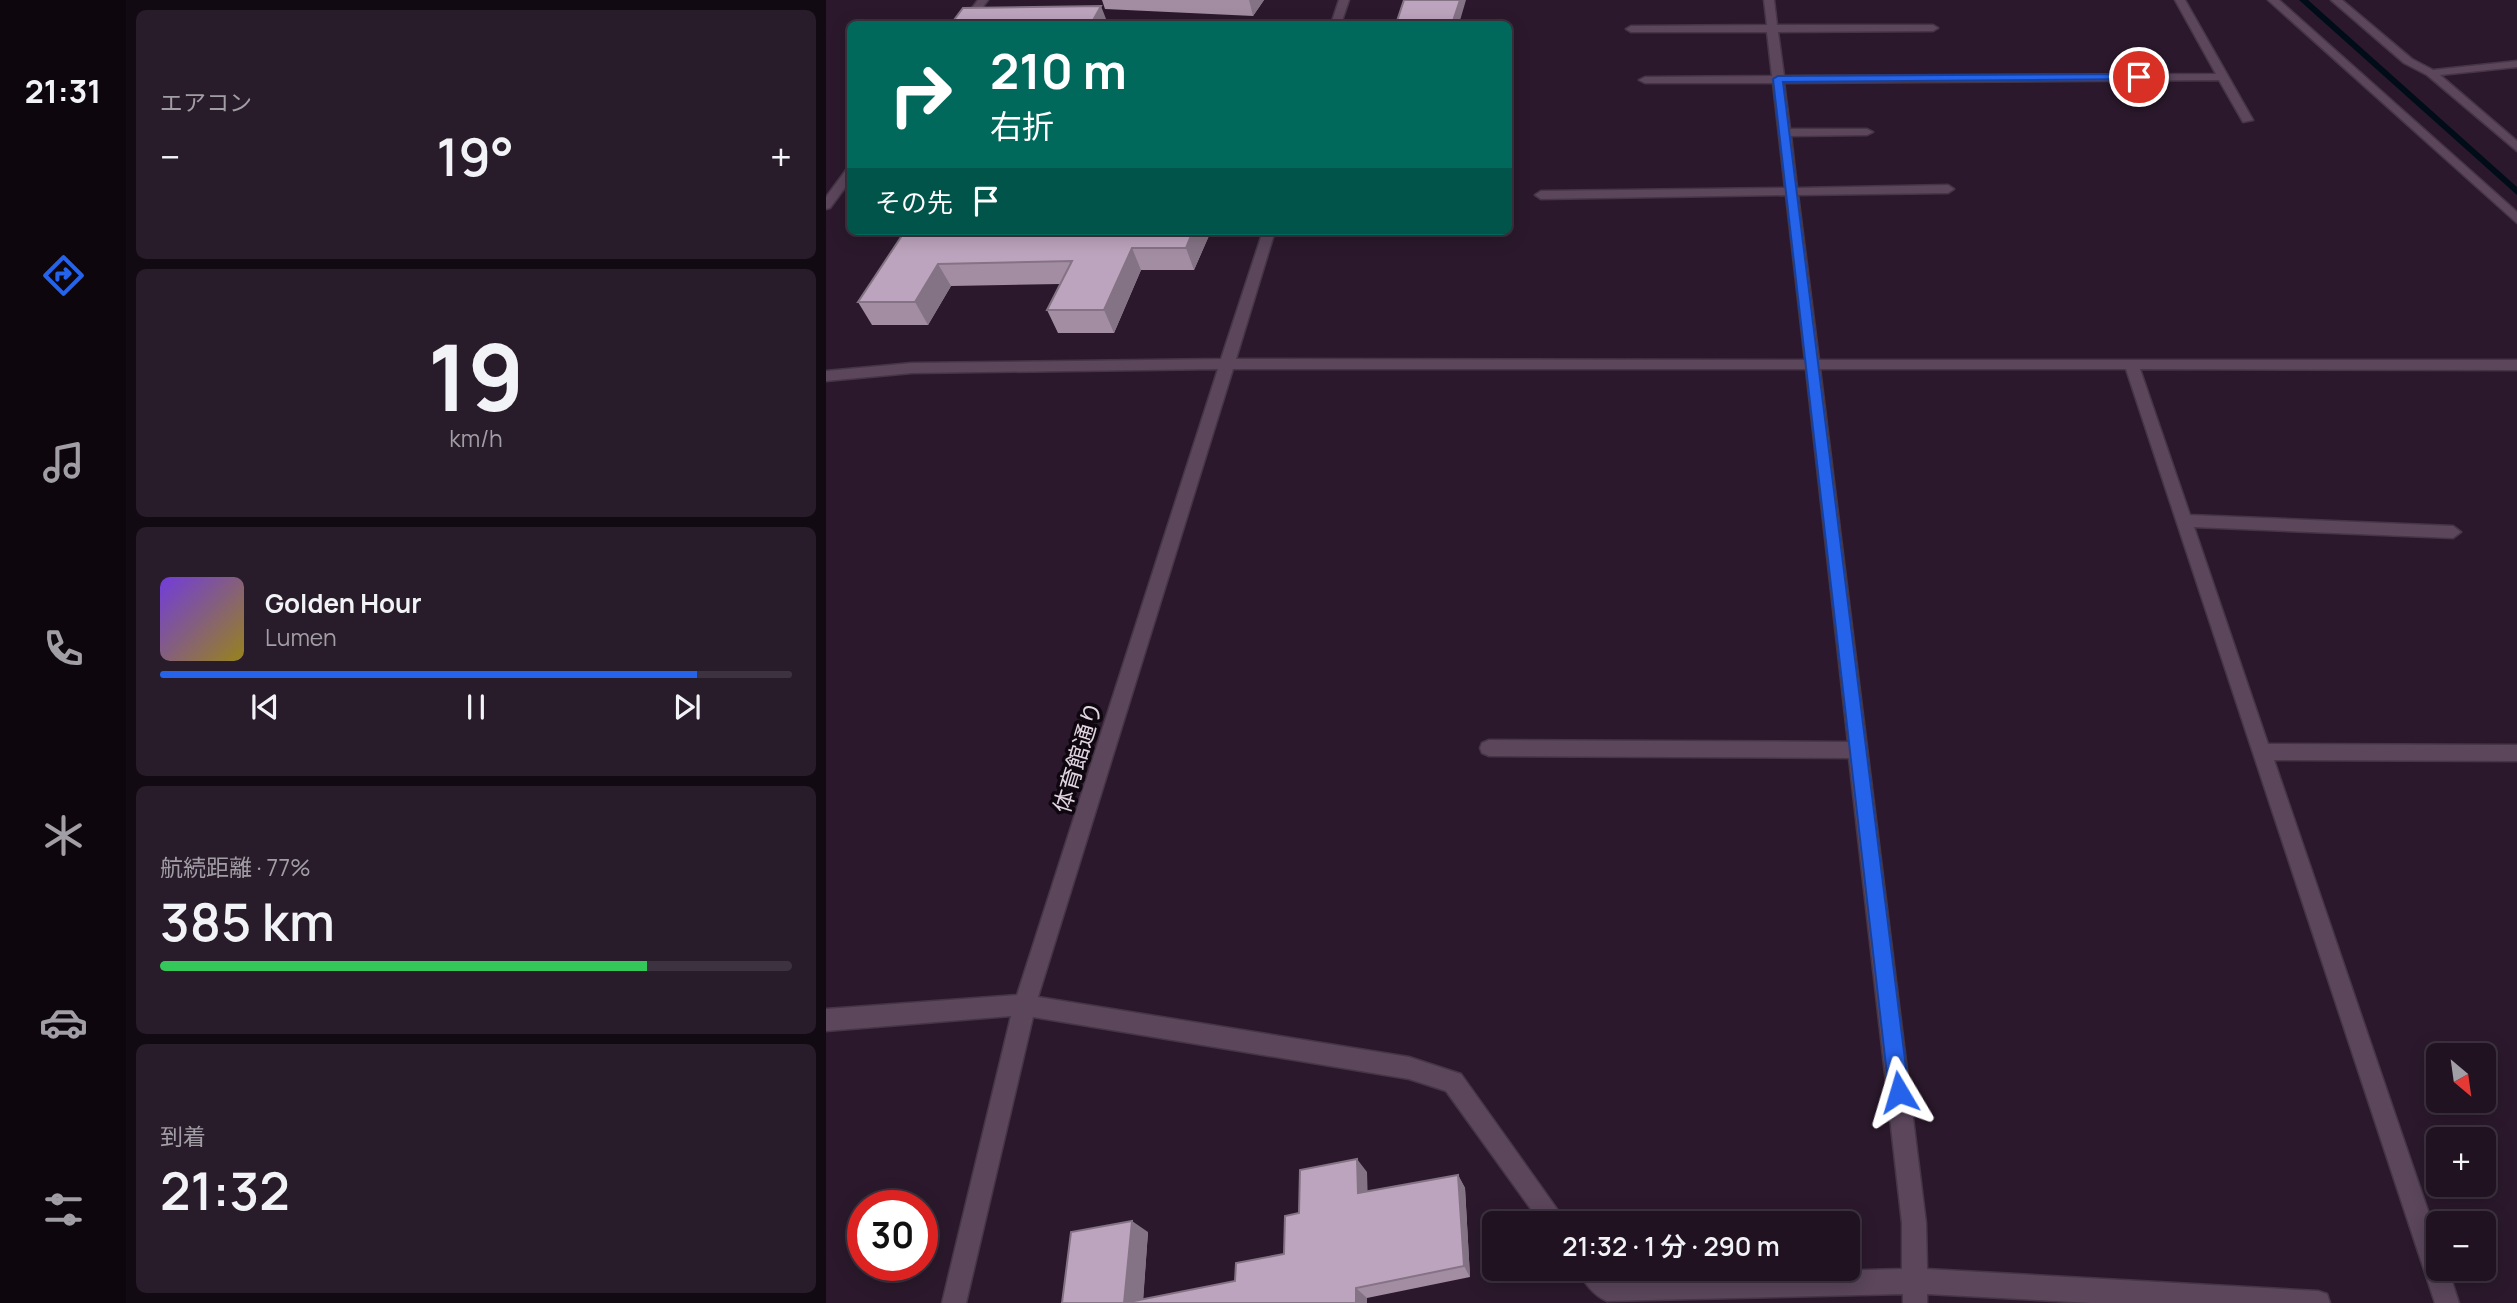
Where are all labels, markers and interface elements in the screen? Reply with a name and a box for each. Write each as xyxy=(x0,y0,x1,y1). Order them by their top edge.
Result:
text: 210 m xyxy=(990,37,1127,104)
pin xyxy=(2109,47,2169,107)
icon: right xyxy=(875,49,966,140)
icon: arrive xyxy=(2120,58,2158,96)
text: 21:31 xyxy=(25,69,101,113)
text: エアコン xyxy=(160,86,252,118)
text: 右折 xyxy=(990,104,1054,148)
text: 19° xyxy=(436,121,514,192)
text: − xyxy=(160,130,181,182)
text: + xyxy=(770,130,792,182)
icon: arrive xyxy=(967,182,1005,220)
text: その先 xyxy=(875,184,953,220)
icon: directions xyxy=(39,251,88,300)
text: 19 xyxy=(428,314,524,438)
text: km/h xyxy=(449,422,503,454)
icon: music xyxy=(39,438,88,487)
text: Golden Hour xyxy=(265,585,422,621)
text: Lumen xyxy=(265,621,337,653)
icon: phone xyxy=(39,624,88,673)
icon: previous xyxy=(246,688,284,726)
icon: pause xyxy=(457,688,495,726)
icon: next xyxy=(668,688,706,726)
street label: 体育館通り xyxy=(1045,697,1109,817)
icon: climate xyxy=(39,811,88,860)
text: 航続距離 · 77% xyxy=(160,851,311,883)
text: 385 km xyxy=(160,886,335,957)
icon: car xyxy=(39,998,88,1047)
north arrow xyxy=(2426,1043,2496,1113)
map controls xyxy=(2426,1043,2496,1281)
position arrow xyxy=(1862,1055,1936,1129)
text: 到着 xyxy=(160,1120,206,1152)
button: + xyxy=(2426,1127,2496,1197)
text: 21:32 xyxy=(160,1155,290,1226)
icon: filters xyxy=(39,1185,88,1234)
speed limit sign: 30 xyxy=(847,1190,938,1281)
button: − xyxy=(2426,1211,2496,1281)
text: 21:32 · 1 分 · 290 m xyxy=(1562,1228,1780,1264)

